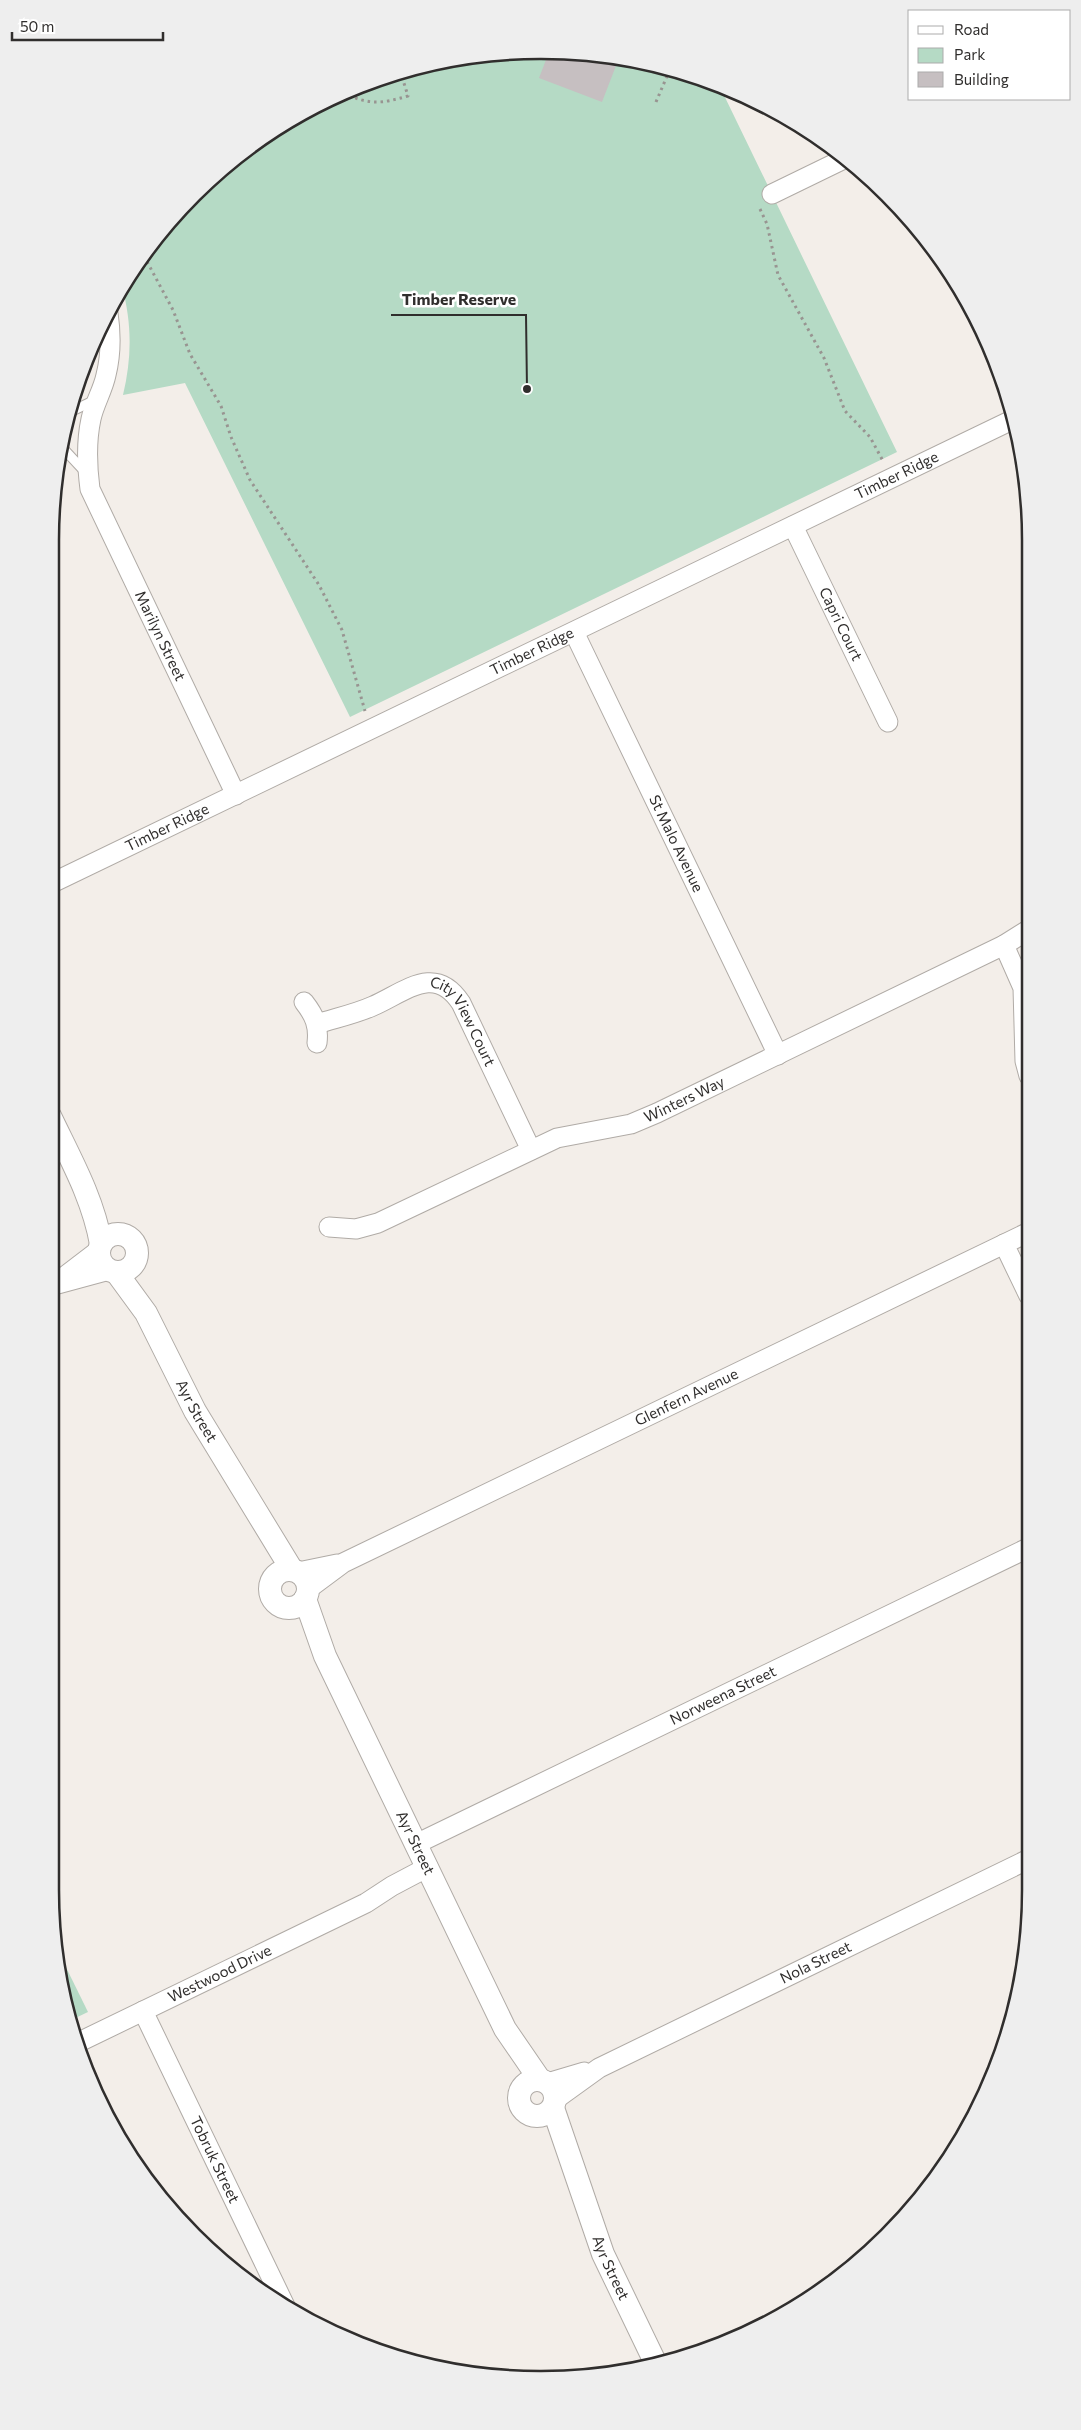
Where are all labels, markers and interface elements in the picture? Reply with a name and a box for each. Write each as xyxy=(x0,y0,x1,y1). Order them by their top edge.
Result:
scale bar xyxy=(12,10,164,42)
legend xyxy=(908,10,1071,100)
text: 50 m xyxy=(20,17,54,35)
text: Road xyxy=(954,20,989,38)
text: Park xyxy=(954,45,985,63)
text: Building xyxy=(954,70,1009,88)
callout: Timber Reserve xyxy=(391,284,526,315)
text: Timber Reserve xyxy=(402,289,516,308)
street label: Timber Ridge xyxy=(851,447,941,503)
street label: Capri Court xyxy=(816,584,867,663)
street label: Marilyn Street xyxy=(132,588,190,683)
street label: Timber Ridge xyxy=(487,623,576,678)
street label: St Malo Avenue xyxy=(646,792,708,895)
street label: Timber Ridge xyxy=(122,799,212,854)
street label: City View Court xyxy=(429,972,500,1069)
street label: Winters Way xyxy=(641,1072,727,1125)
street label: Glenfern Avenue xyxy=(632,1364,741,1429)
street label: Ayr Street xyxy=(173,1376,222,1445)
street label: Norweena Street xyxy=(667,1661,779,1728)
street label: Ayr Street xyxy=(393,1808,439,1877)
street label: Nola Street xyxy=(777,1937,854,1987)
street label: Westwood Drive xyxy=(165,1940,274,2006)
street label: Tobruk Street xyxy=(187,2113,244,2206)
street label: Ayr Street xyxy=(589,2233,634,2303)

